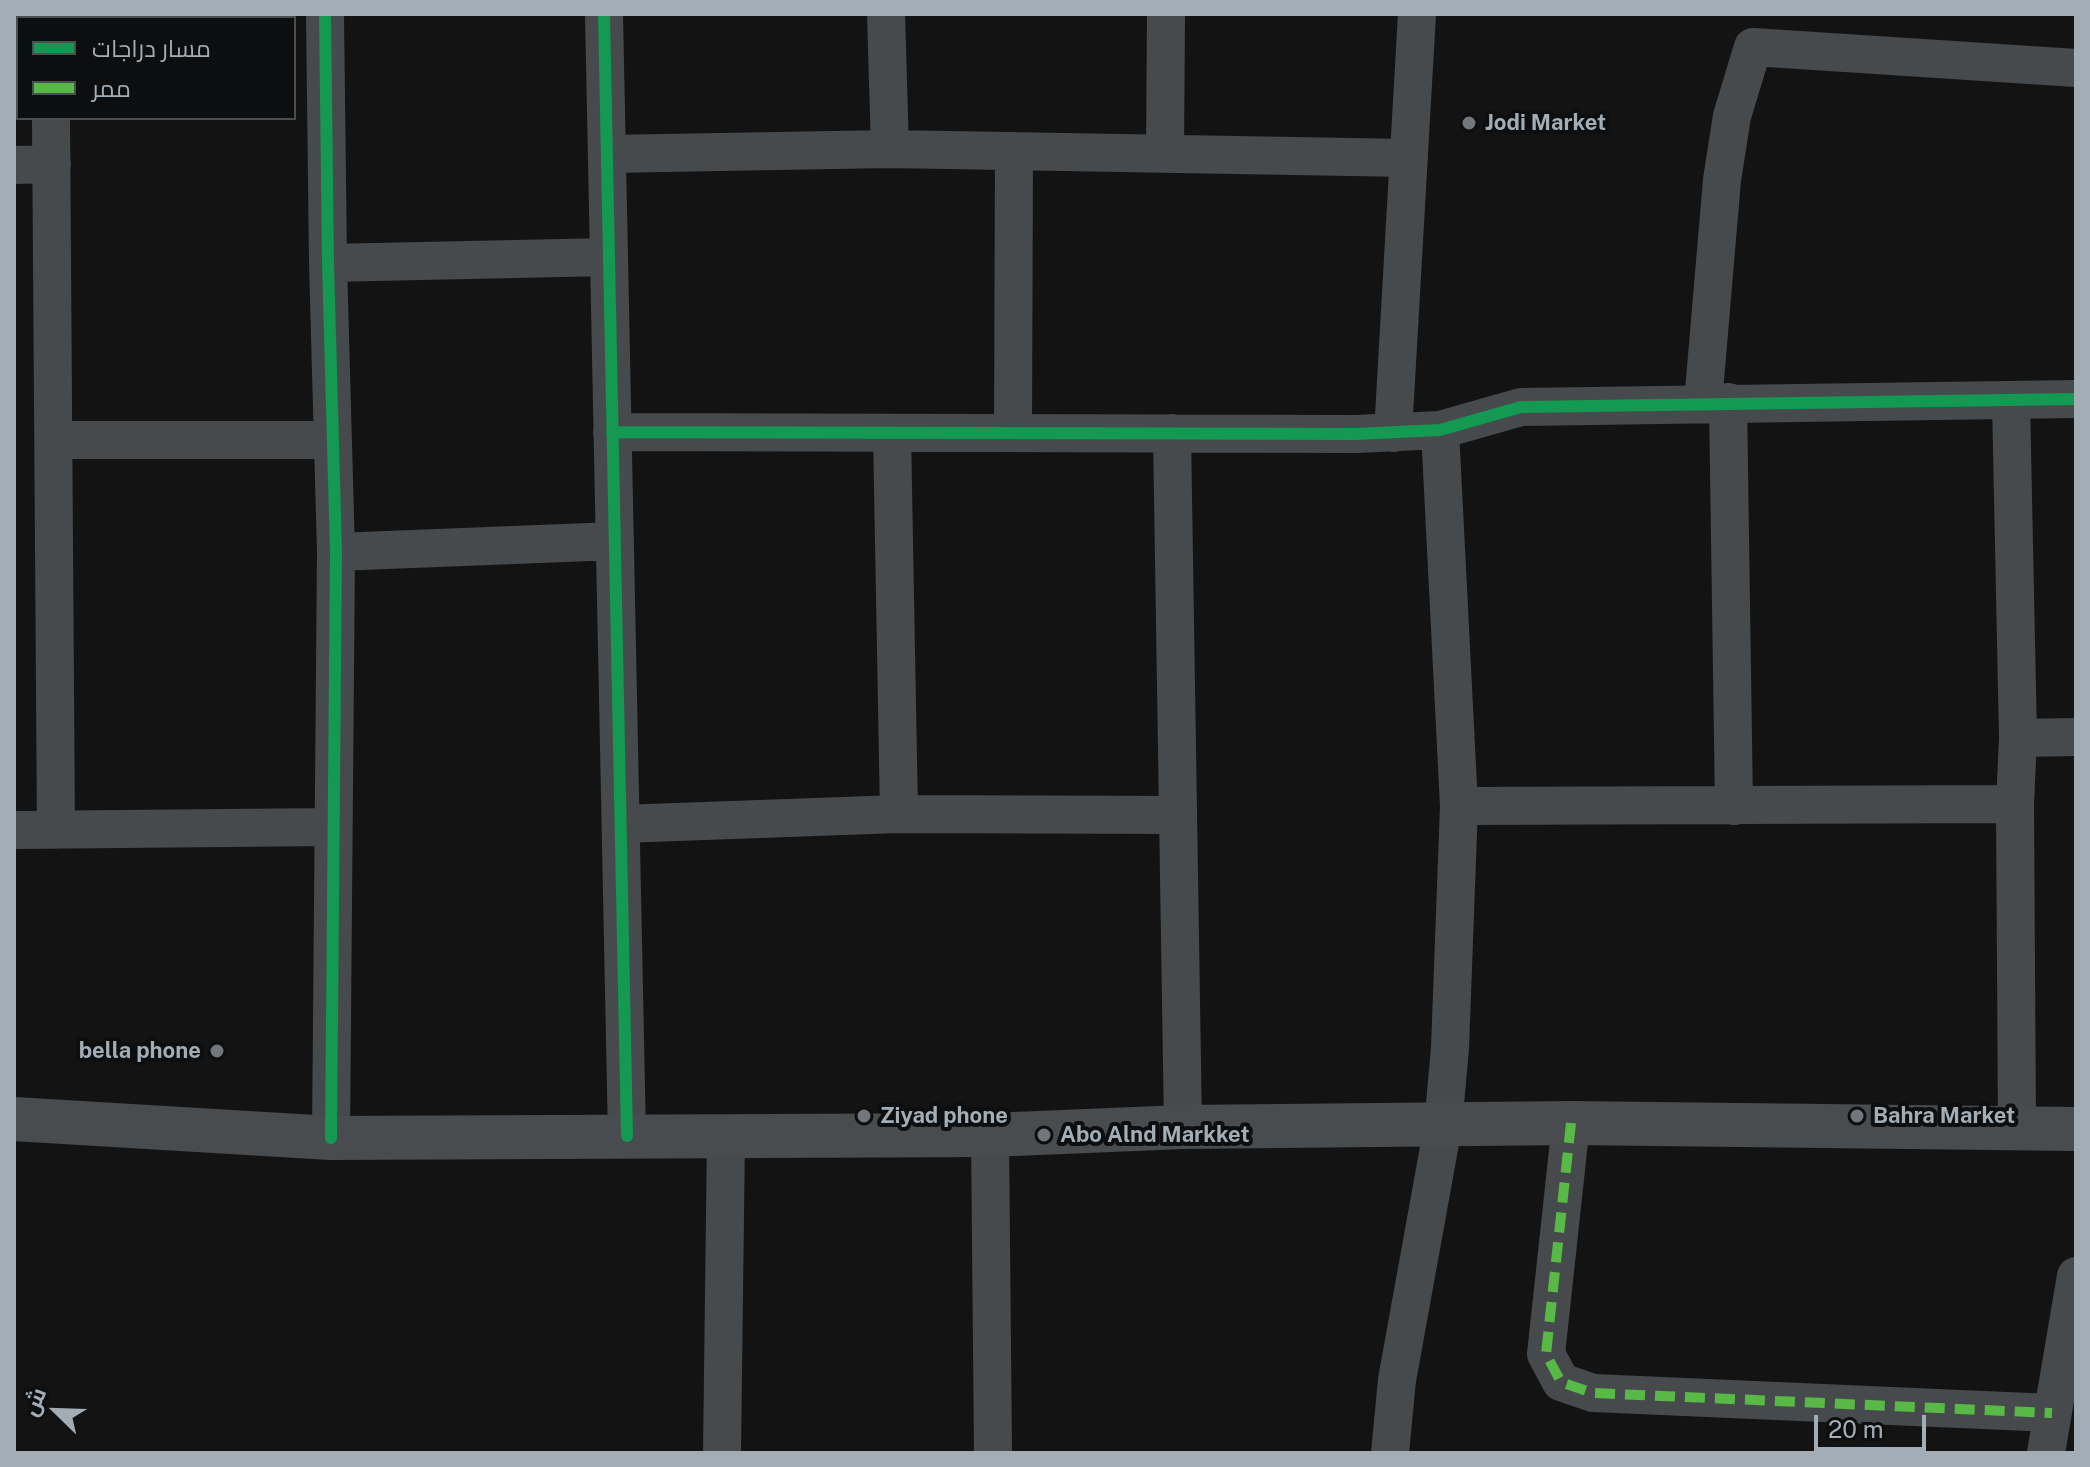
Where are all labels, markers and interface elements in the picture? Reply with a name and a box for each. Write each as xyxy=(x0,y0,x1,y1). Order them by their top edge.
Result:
legend xyxy=(16,16,296,120)
text: مسار دراجات xyxy=(92,34,211,62)
text: ممر xyxy=(92,74,131,102)
place label: Jodi Market xyxy=(1485,110,1606,136)
marker: Jodi Market xyxy=(1460,114,1478,132)
place label: bella phone xyxy=(79,1038,201,1064)
marker: bella phone xyxy=(208,1042,226,1060)
place label: Ziyad phone xyxy=(880,1103,1008,1129)
place label: Bahra Market xyxy=(1873,1103,2015,1129)
marker: Ziyad phone xyxy=(855,1107,873,1125)
marker: Bahra Market xyxy=(1848,1107,1866,1125)
place label: Abo Alnd Markket xyxy=(1060,1122,1250,1148)
marker: Abo Alnd Markket xyxy=(1035,1126,1053,1144)
north arrow xyxy=(16,1371,96,1451)
text: ش xyxy=(16,1384,51,1420)
scale bar xyxy=(1818,1399,1930,1449)
text: 20 m xyxy=(1828,1415,1884,1443)

